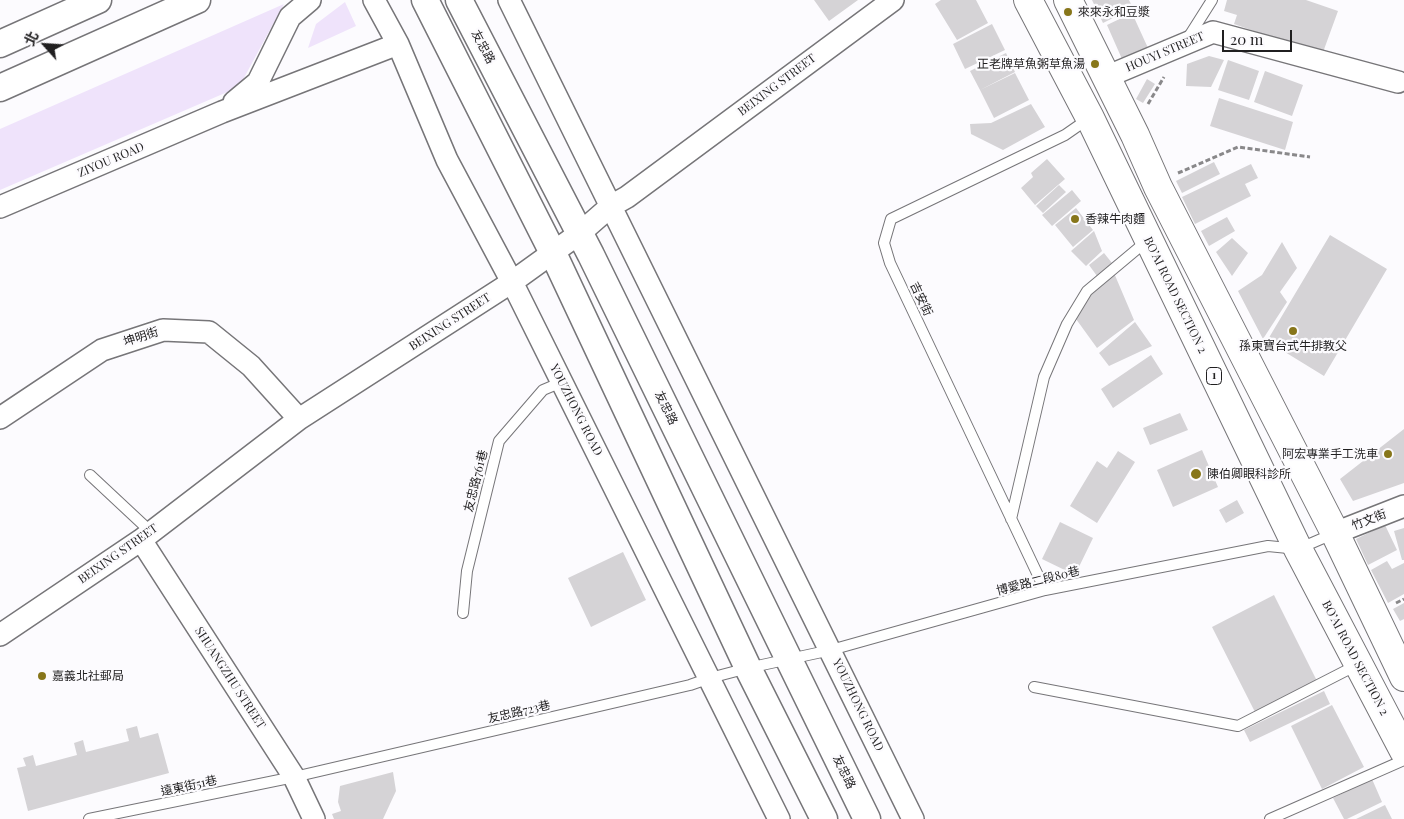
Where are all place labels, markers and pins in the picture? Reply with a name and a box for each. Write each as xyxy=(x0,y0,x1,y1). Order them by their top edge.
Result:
place label: 來來永和豆漿 xyxy=(1078,5,1150,19)
marker: 來來永和豆漿 xyxy=(1062,6,1074,18)
place label: 正老牌草魚粥草魚湯 xyxy=(977,57,1085,71)
marker: 正老牌草魚粥草魚湯 xyxy=(1089,58,1101,70)
place label: 香辣牛肉麵 xyxy=(1085,212,1145,226)
marker: 香辣牛肉麵 xyxy=(1069,213,1081,225)
marker: 孫東寶台式牛排教父 xyxy=(1287,325,1299,337)
place label: 孫東寶台式牛排教父 xyxy=(1239,339,1347,353)
place label: 阿宏專業手工洗車 xyxy=(1282,447,1378,461)
marker: 阿宏專業手工洗車 xyxy=(1382,448,1394,460)
marker: 陳伯卿眼科診所 xyxy=(1189,467,1203,481)
place label: 陳伯卿眼科診所 xyxy=(1207,467,1291,481)
place label: 嘉義北社郵局 xyxy=(52,669,124,683)
marker: 嘉義北社郵局 xyxy=(36,670,48,682)

